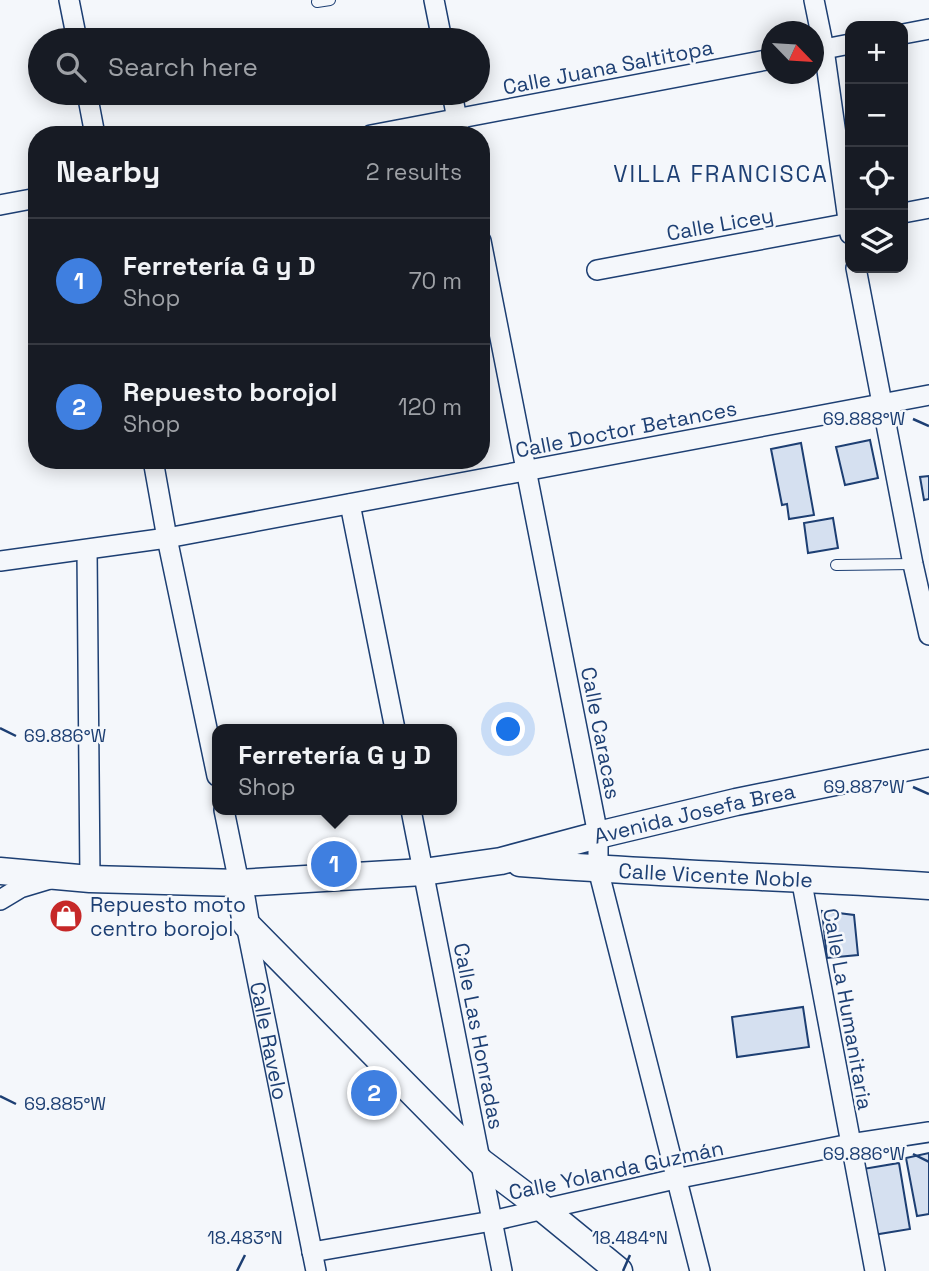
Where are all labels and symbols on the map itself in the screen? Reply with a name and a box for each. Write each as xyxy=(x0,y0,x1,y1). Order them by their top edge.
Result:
north arrow xyxy=(761,21,824,84)
street label: Calle Juana Saltitopa xyxy=(501,33,715,101)
district label: VILLA FRANCISCA xyxy=(613,159,829,189)
street label: Calle Licey xyxy=(664,201,776,247)
street label: Calle Doctor Betances xyxy=(513,394,739,464)
text: 69.888°W xyxy=(823,407,906,430)
street label: Calle Caracas xyxy=(575,665,627,801)
your location xyxy=(491,712,525,746)
text: 69.886°W xyxy=(24,724,106,747)
text: 69.887°W xyxy=(823,775,905,798)
street label: Avenida Josefa Brea xyxy=(591,777,798,849)
pin: 1 xyxy=(311,838,357,890)
street label: Calle Vicente Noble xyxy=(618,856,813,893)
place label: Repuesto moto centro borojol xyxy=(90,891,246,942)
shop icon: Repuesto moto centro borojol xyxy=(47,897,85,935)
street label: Calle La Humanitaria xyxy=(817,906,879,1112)
street label: Calle Las Honradas xyxy=(448,941,510,1131)
street label: Calle Ravelo xyxy=(244,979,295,1102)
pin: 2 xyxy=(351,1067,397,1119)
text: 69.885°W xyxy=(24,1092,106,1115)
street label: Calle Yolanda Guzmán xyxy=(506,1134,726,1206)
text: 69.886°W xyxy=(823,1142,905,1165)
text: 18.483°N xyxy=(207,1226,283,1249)
text: 18.484°N xyxy=(592,1226,668,1249)

